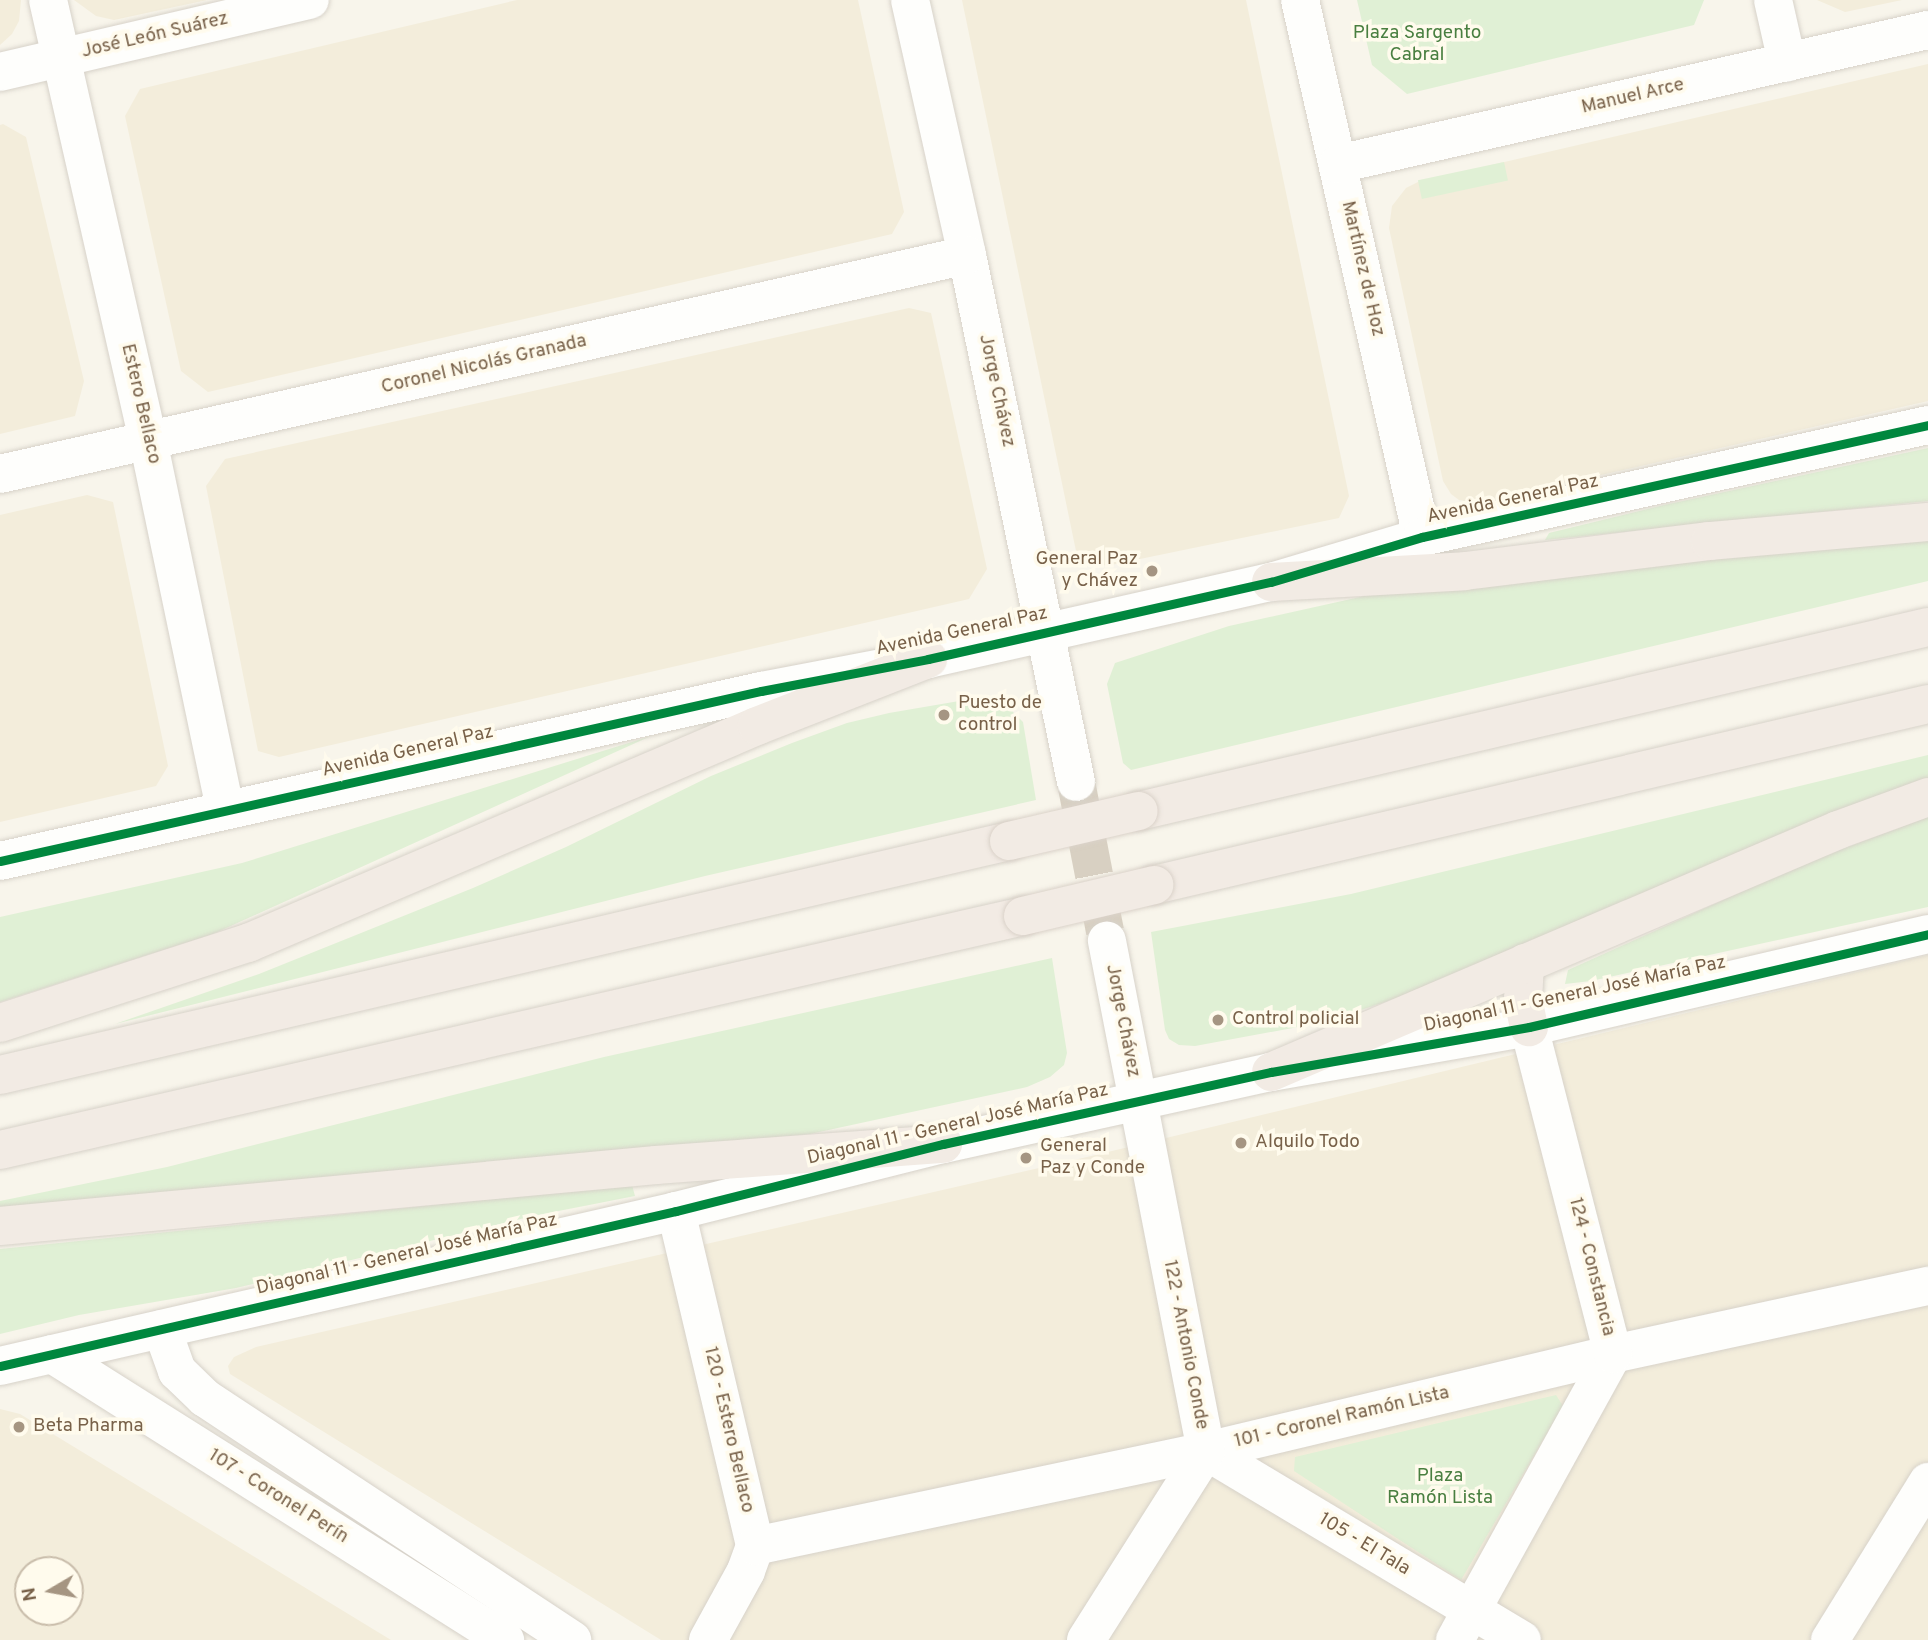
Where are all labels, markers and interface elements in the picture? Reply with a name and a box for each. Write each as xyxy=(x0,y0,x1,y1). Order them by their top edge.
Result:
street label: José León Suárez xyxy=(79,8,231,64)
park label: Plaza Sargento Cabral xyxy=(1353,23,1481,67)
street label: Manuel Arce xyxy=(1579,74,1687,120)
street label: Martínez de Hoz xyxy=(1335,199,1389,339)
street label: Coronel Nicolás Granada xyxy=(379,330,589,400)
street label: Jorge Chávez xyxy=(973,332,1019,450)
street label: Estero Bellaco xyxy=(115,342,165,466)
street label: Avenida General Paz xyxy=(1425,471,1601,529)
place label: General Paz y Chávez xyxy=(1035,549,1138,593)
marker: General Paz y Chávez xyxy=(1144,563,1160,579)
street label: Avenida General Paz xyxy=(874,603,1050,661)
place label: Puesto de control xyxy=(958,693,1042,737)
marker: Puesto de control xyxy=(936,707,952,723)
street label: Avenida General Paz xyxy=(320,721,496,783)
street label: Diagonal 11 - General José María Paz xyxy=(1422,952,1728,1038)
street label: Jorge Chávez xyxy=(1100,962,1144,1080)
place label: Control policial xyxy=(1232,1009,1359,1031)
marker: Control policial xyxy=(1210,1012,1226,1028)
street label: Diagonal 11 - General José María Paz xyxy=(805,1079,1111,1171)
place label: Alquilo Todo xyxy=(1255,1132,1361,1154)
marker: Alquilo Todo xyxy=(1233,1135,1249,1151)
place label: General Paz y Conde xyxy=(1040,1136,1145,1180)
marker: General Paz y Conde xyxy=(1018,1150,1034,1166)
street label: 124 - Constancia xyxy=(1563,1196,1619,1338)
street label: Diagonal 11 - General José María Paz xyxy=(254,1209,560,1301)
street label: 122 - Antonio Conde xyxy=(1157,1258,1213,1432)
street label: 120 - Estero Bellaco xyxy=(698,1345,758,1515)
street label: 101 - Coronel Ramón Lista xyxy=(1232,1382,1452,1454)
place label: Beta Pharma xyxy=(33,1416,144,1438)
marker: Beta Pharma xyxy=(11,1419,27,1435)
street label: 107 - Coronel Perín xyxy=(203,1445,353,1549)
park label: Plaza Ramón Lista xyxy=(1387,1466,1493,1510)
street label: 105 - El Tala xyxy=(1314,1509,1414,1581)
north arrow xyxy=(14,1556,84,1626)
text: N xyxy=(17,1585,43,1603)

